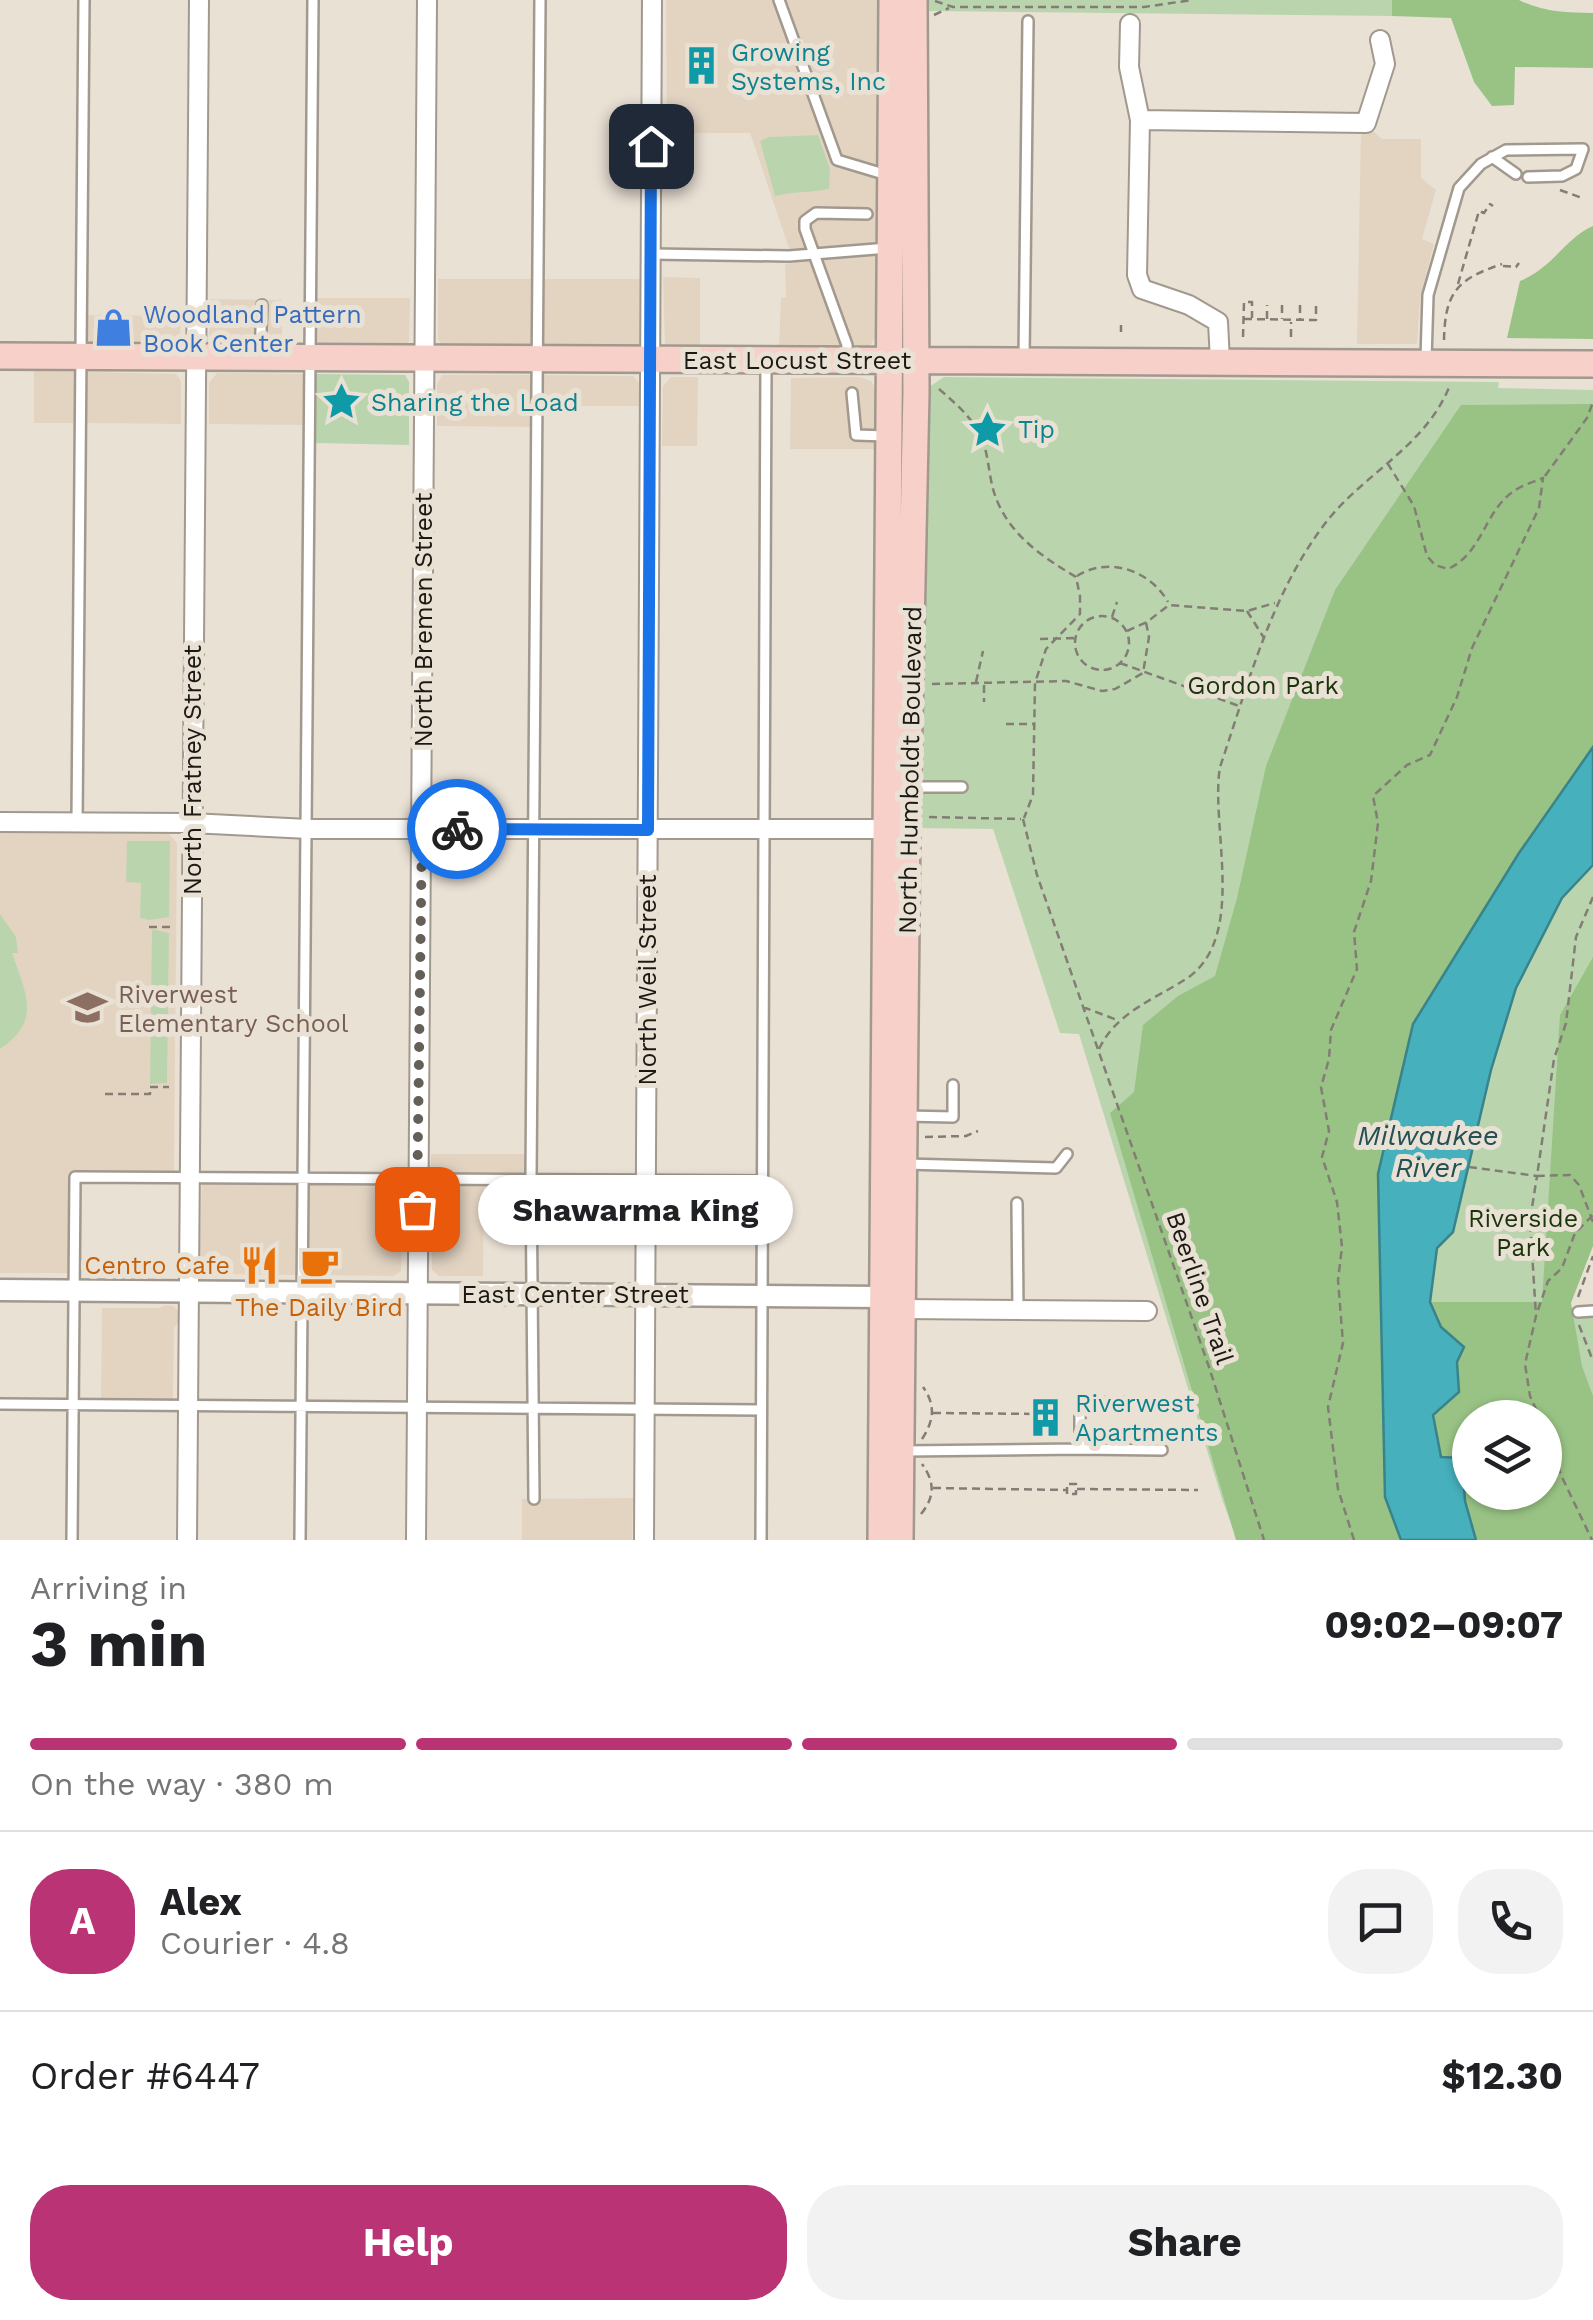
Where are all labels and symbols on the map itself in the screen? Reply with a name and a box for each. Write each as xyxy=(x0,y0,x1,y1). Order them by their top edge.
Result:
place label: Growing Systems, Inc xyxy=(731,38,886,96)
building icon: Growing Systems, Inc xyxy=(680,45,722,87)
pin xyxy=(609,104,694,189)
place label: Woodland Pattern Book Center xyxy=(143,300,362,358)
shop icon: Woodland Pattern Book Center xyxy=(92,307,134,349)
street label: East Locust Street xyxy=(683,346,912,375)
place icon: Sharing the Load xyxy=(320,381,362,423)
place label: Sharing the Load xyxy=(371,388,579,417)
place icon: Tip xyxy=(967,408,1009,450)
place label: Tip xyxy=(1018,415,1055,444)
street label: North Bremen Street xyxy=(409,492,438,748)
street label: North Humboldt Boulevard xyxy=(893,606,927,934)
street label: North Fratney Street xyxy=(178,644,207,895)
park label: Gordon Park xyxy=(1187,671,1339,700)
courier xyxy=(407,779,507,879)
street label: North Weil Street xyxy=(633,874,662,1086)
place label: Riverwest Elementary School xyxy=(118,980,349,1038)
school or university icon: Riverwest Elementary School xyxy=(67,987,109,1029)
water label: Milwaukee River xyxy=(1357,1119,1499,1184)
pin xyxy=(375,1167,460,1252)
callout: Shawarma King xyxy=(477,1174,792,1244)
park label: Riverside Park xyxy=(1468,1204,1578,1262)
street label: Beerline Trail xyxy=(1160,1208,1240,1368)
restaurant icon: Centro Cafe xyxy=(239,1244,281,1286)
cafe icon: The Daily Bird xyxy=(298,1245,340,1287)
place label: Centro Cafe xyxy=(84,1251,230,1280)
street label: East Center Street xyxy=(461,1280,689,1309)
place label: The Daily Bird xyxy=(235,1293,403,1322)
place label: Riverwest Apartments xyxy=(1075,1389,1218,1447)
building icon: Riverwest Apartments xyxy=(1024,1396,1066,1438)

